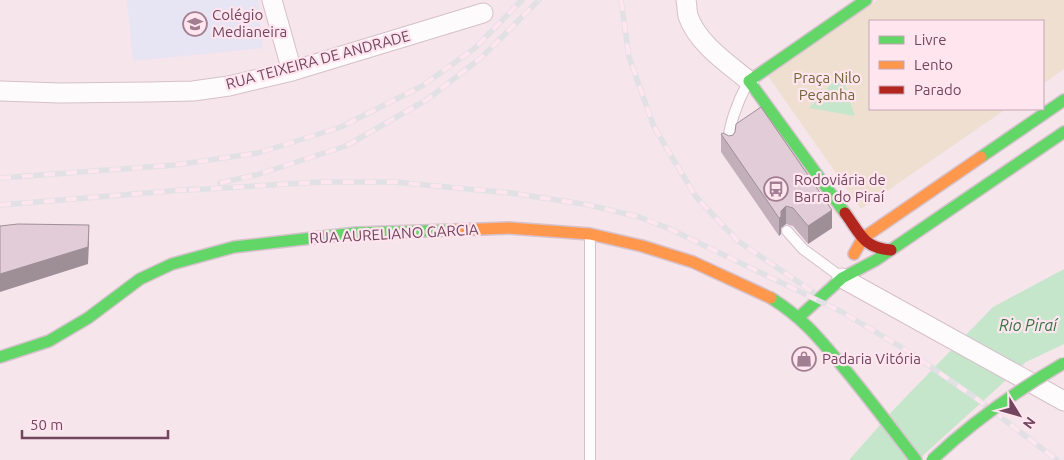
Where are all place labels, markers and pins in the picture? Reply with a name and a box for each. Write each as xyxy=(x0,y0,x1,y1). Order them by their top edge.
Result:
place label: Colégio Medianeira xyxy=(212,6,287,40)
school or university icon: Colégio Medianeira xyxy=(182,11,208,37)
place label: Rodoviária de Barra do Piraí xyxy=(794,171,886,205)
bus stop icon: Rodoviária de Barra do Piraí xyxy=(763,176,789,202)
shop icon: Padaria Vitória xyxy=(791,346,817,372)
place label: Padaria Vitória xyxy=(822,350,921,367)

